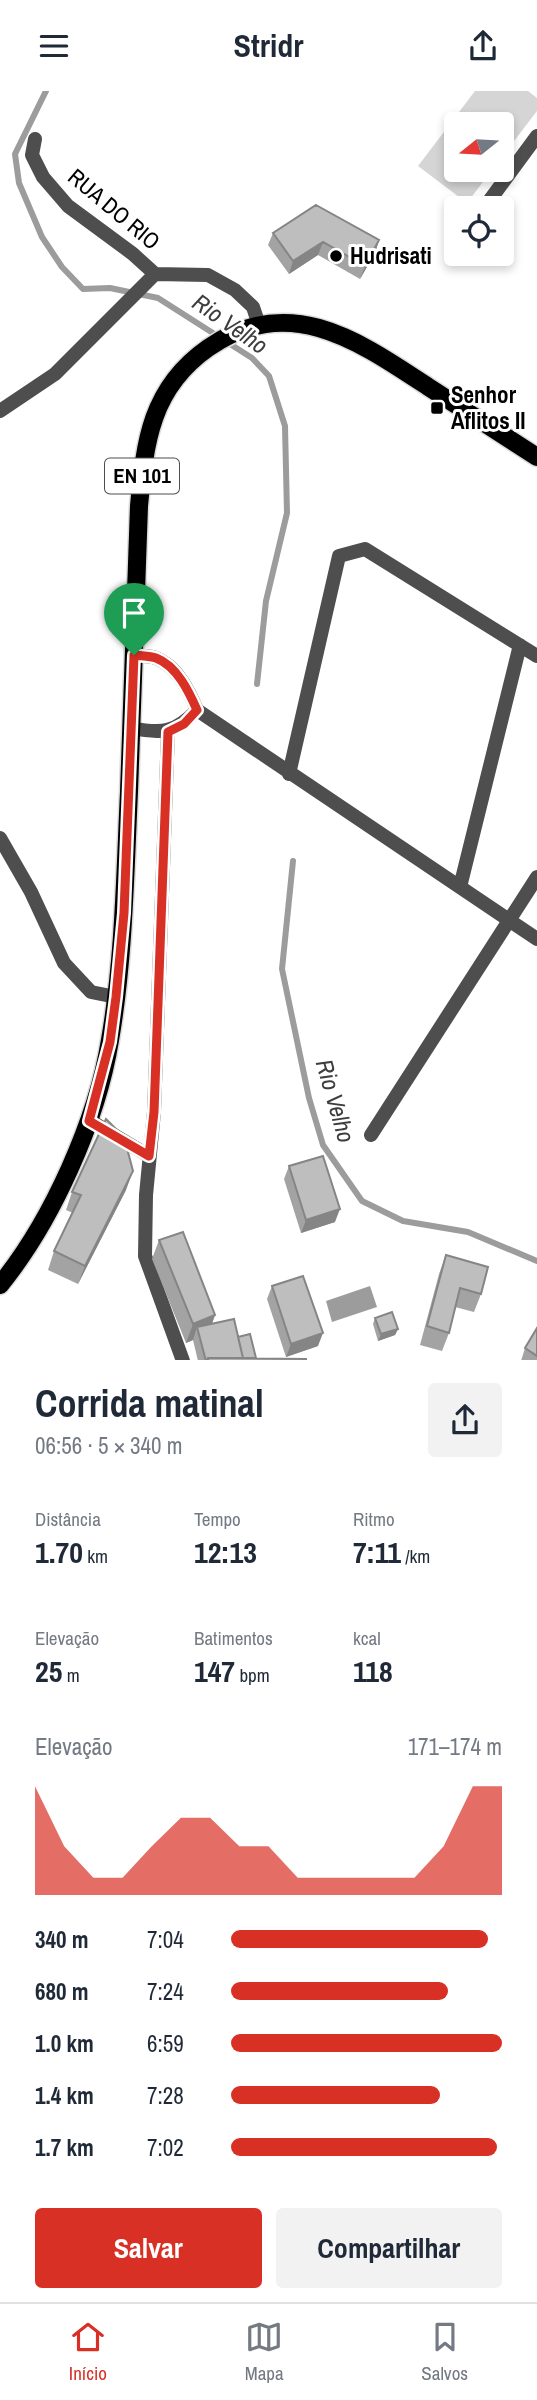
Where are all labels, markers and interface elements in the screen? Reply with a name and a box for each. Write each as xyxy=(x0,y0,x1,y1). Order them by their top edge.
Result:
text: Stridr xyxy=(234,24,303,67)
icon: menu xyxy=(35,27,73,65)
icon: share xyxy=(464,27,502,65)
north arrow xyxy=(444,112,514,182)
map controls xyxy=(444,112,514,266)
street label: RUA DO RIO xyxy=(62,161,167,256)
button: locate xyxy=(444,196,514,266)
place label: Hudrisati xyxy=(350,240,432,271)
marker: Hudrisati xyxy=(328,248,344,264)
water label: Rio Velho xyxy=(187,286,275,361)
place label: Senhor Aflitos II xyxy=(451,379,525,436)
marker: Senhor Aflitos II xyxy=(429,400,445,416)
road number: EN 101 xyxy=(105,459,179,493)
pin xyxy=(104,583,164,655)
icon: arrive xyxy=(115,594,153,632)
water label: Rio Velho xyxy=(309,1055,363,1146)
text: Corrida matinal xyxy=(35,1378,264,1429)
button: share xyxy=(428,1383,502,1457)
text: 06:56 · 5 × 340 m xyxy=(35,1430,182,1461)
text: Distância xyxy=(35,1506,101,1532)
text: Tempo xyxy=(194,1506,241,1532)
text: Ritmo xyxy=(353,1506,395,1532)
text: 1.70 xyxy=(35,1532,83,1572)
text: 12:13 xyxy=(194,1532,257,1572)
text: 7:11 xyxy=(353,1532,401,1572)
text: km xyxy=(83,1543,108,1569)
text: /km xyxy=(401,1543,430,1569)
text: Elevação xyxy=(35,1625,99,1651)
text: Batimentos xyxy=(194,1625,273,1651)
text: kcal xyxy=(353,1625,381,1651)
text: 25 xyxy=(35,1651,62,1691)
text: 147 xyxy=(194,1651,235,1691)
text: 118 xyxy=(353,1651,393,1691)
text: m xyxy=(62,1662,80,1688)
text: bpm xyxy=(235,1662,270,1688)
text: Elevação xyxy=(35,1731,113,1762)
text: 171–174 m xyxy=(408,1731,502,1762)
text: 340 m xyxy=(35,1924,88,1955)
text: 7:04 xyxy=(147,1924,184,1955)
text: 680 m xyxy=(35,1976,88,2007)
text: 7:24 xyxy=(147,1976,184,2007)
text: 1.0 km xyxy=(35,2028,94,2059)
text: 6:59 xyxy=(147,2028,184,2059)
text: 1.4 km xyxy=(35,2080,94,2111)
text: 7:28 xyxy=(147,2080,184,2111)
text: 1.7 km xyxy=(35,2132,94,2163)
text: 7:02 xyxy=(147,2132,184,2163)
button: Salvar xyxy=(35,2208,262,2288)
button: Compartilhar xyxy=(276,2208,502,2288)
tab: Início xyxy=(69,2318,107,2386)
tab: Mapa xyxy=(245,2318,284,2386)
tab: Salvos xyxy=(421,2318,468,2386)

